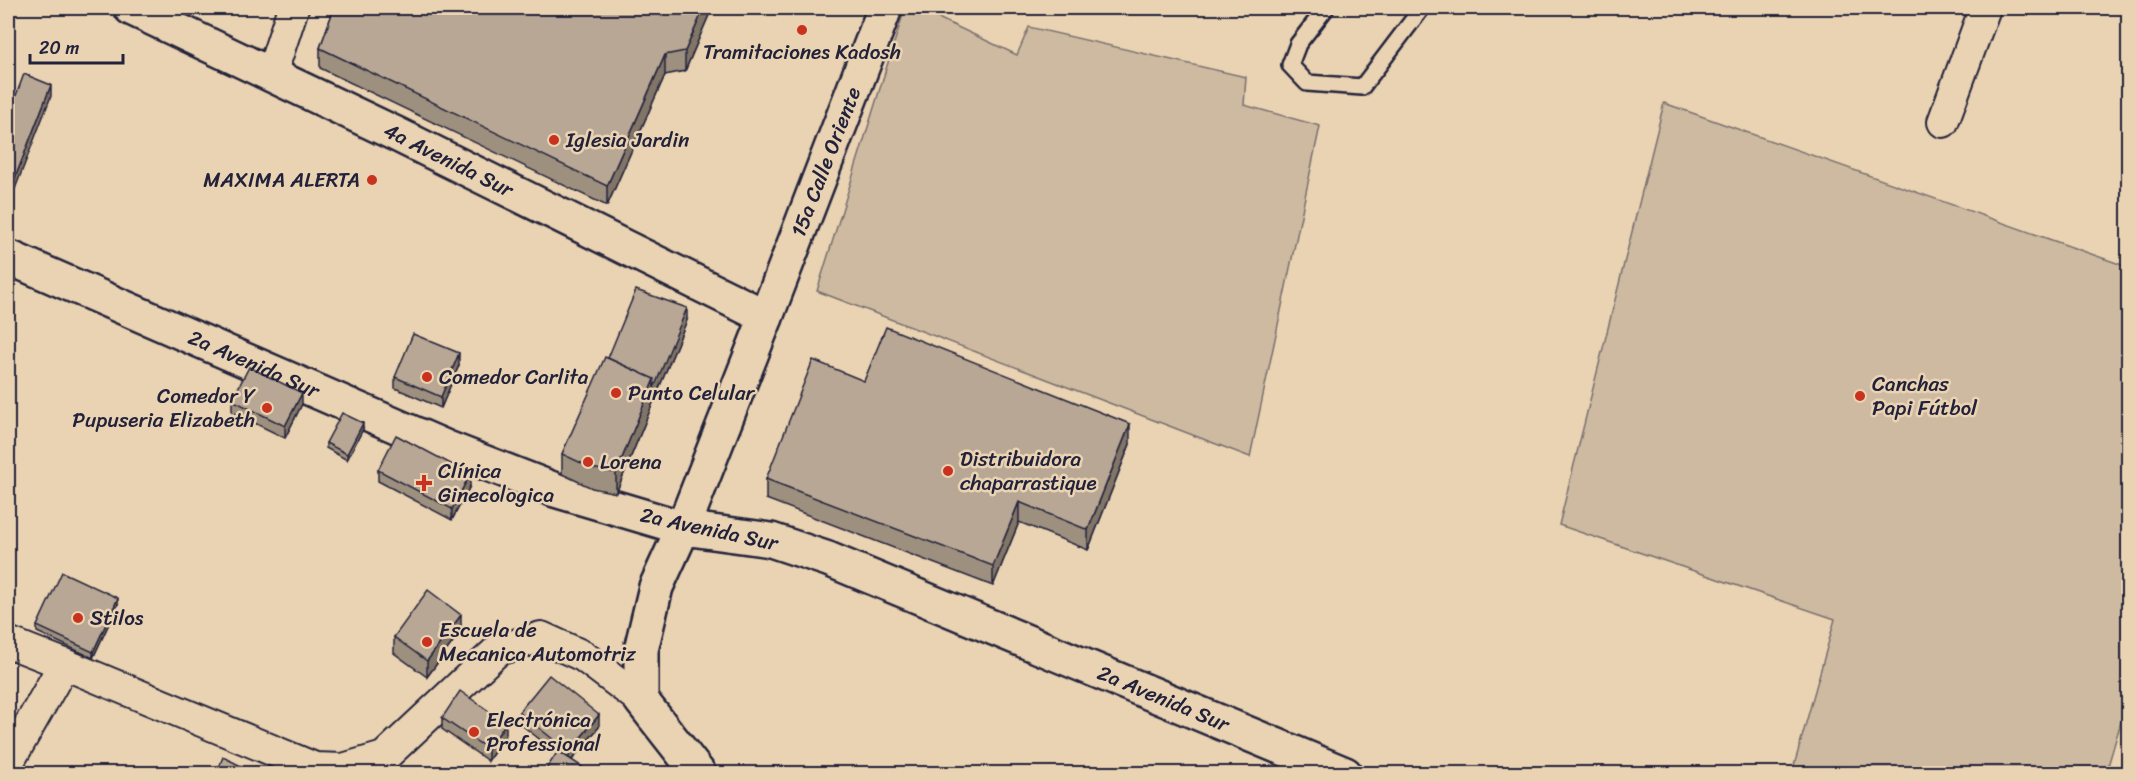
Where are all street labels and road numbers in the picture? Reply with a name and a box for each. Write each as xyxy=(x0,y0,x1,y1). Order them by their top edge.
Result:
street label: 15a Calle Oriente xyxy=(779,81,872,243)
street label: 4a Avenida Sur xyxy=(377,112,521,209)
street label: 2a Avenida Sur xyxy=(182,319,327,410)
street label: 2a Avenida Sur xyxy=(637,496,783,562)
street label: 2a Avenida Sur xyxy=(1091,654,1236,743)

